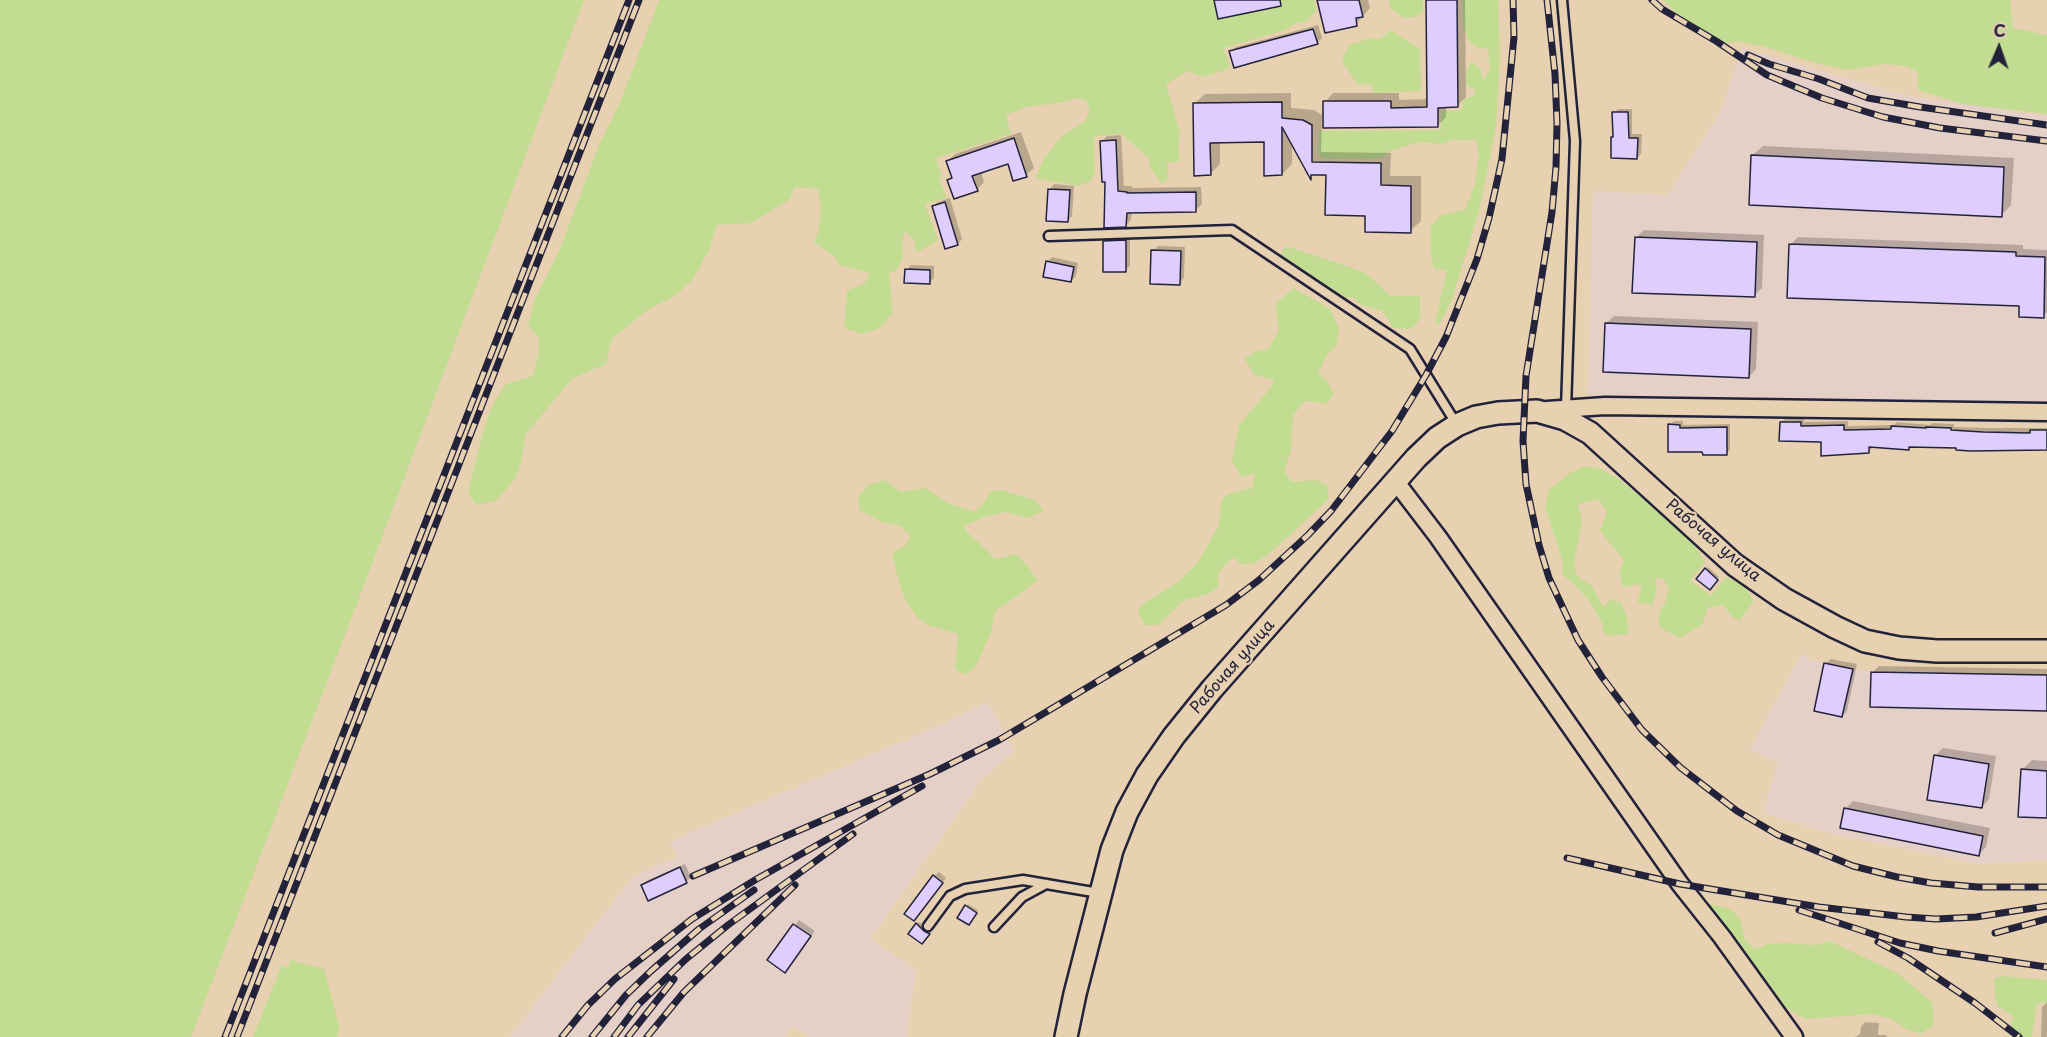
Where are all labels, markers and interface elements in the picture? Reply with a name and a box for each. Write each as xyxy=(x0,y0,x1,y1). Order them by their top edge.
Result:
north arrow xyxy=(1969,18,2029,78)
text: С xyxy=(1993,18,2006,42)
street label: Рабочая улица xyxy=(1662,496,1764,586)
street label: Рабочая улица xyxy=(1187,616,1279,718)

